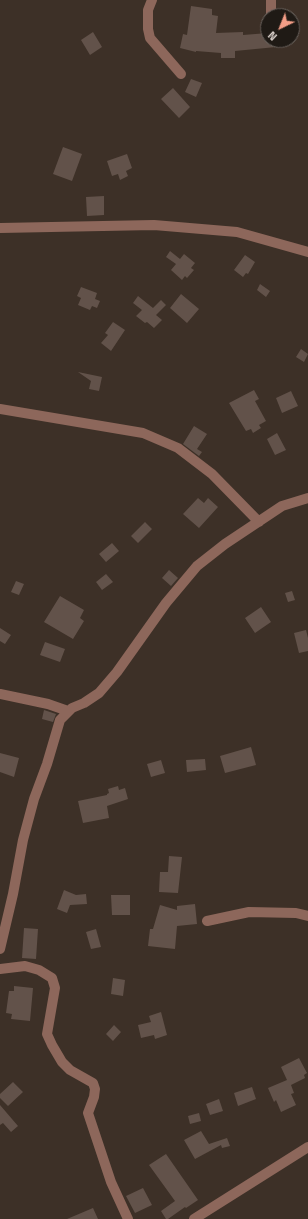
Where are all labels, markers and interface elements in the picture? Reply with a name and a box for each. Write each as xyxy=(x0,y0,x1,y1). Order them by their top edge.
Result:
north arrow xyxy=(260,8,300,48)
text: N xyxy=(264,28,281,44)

